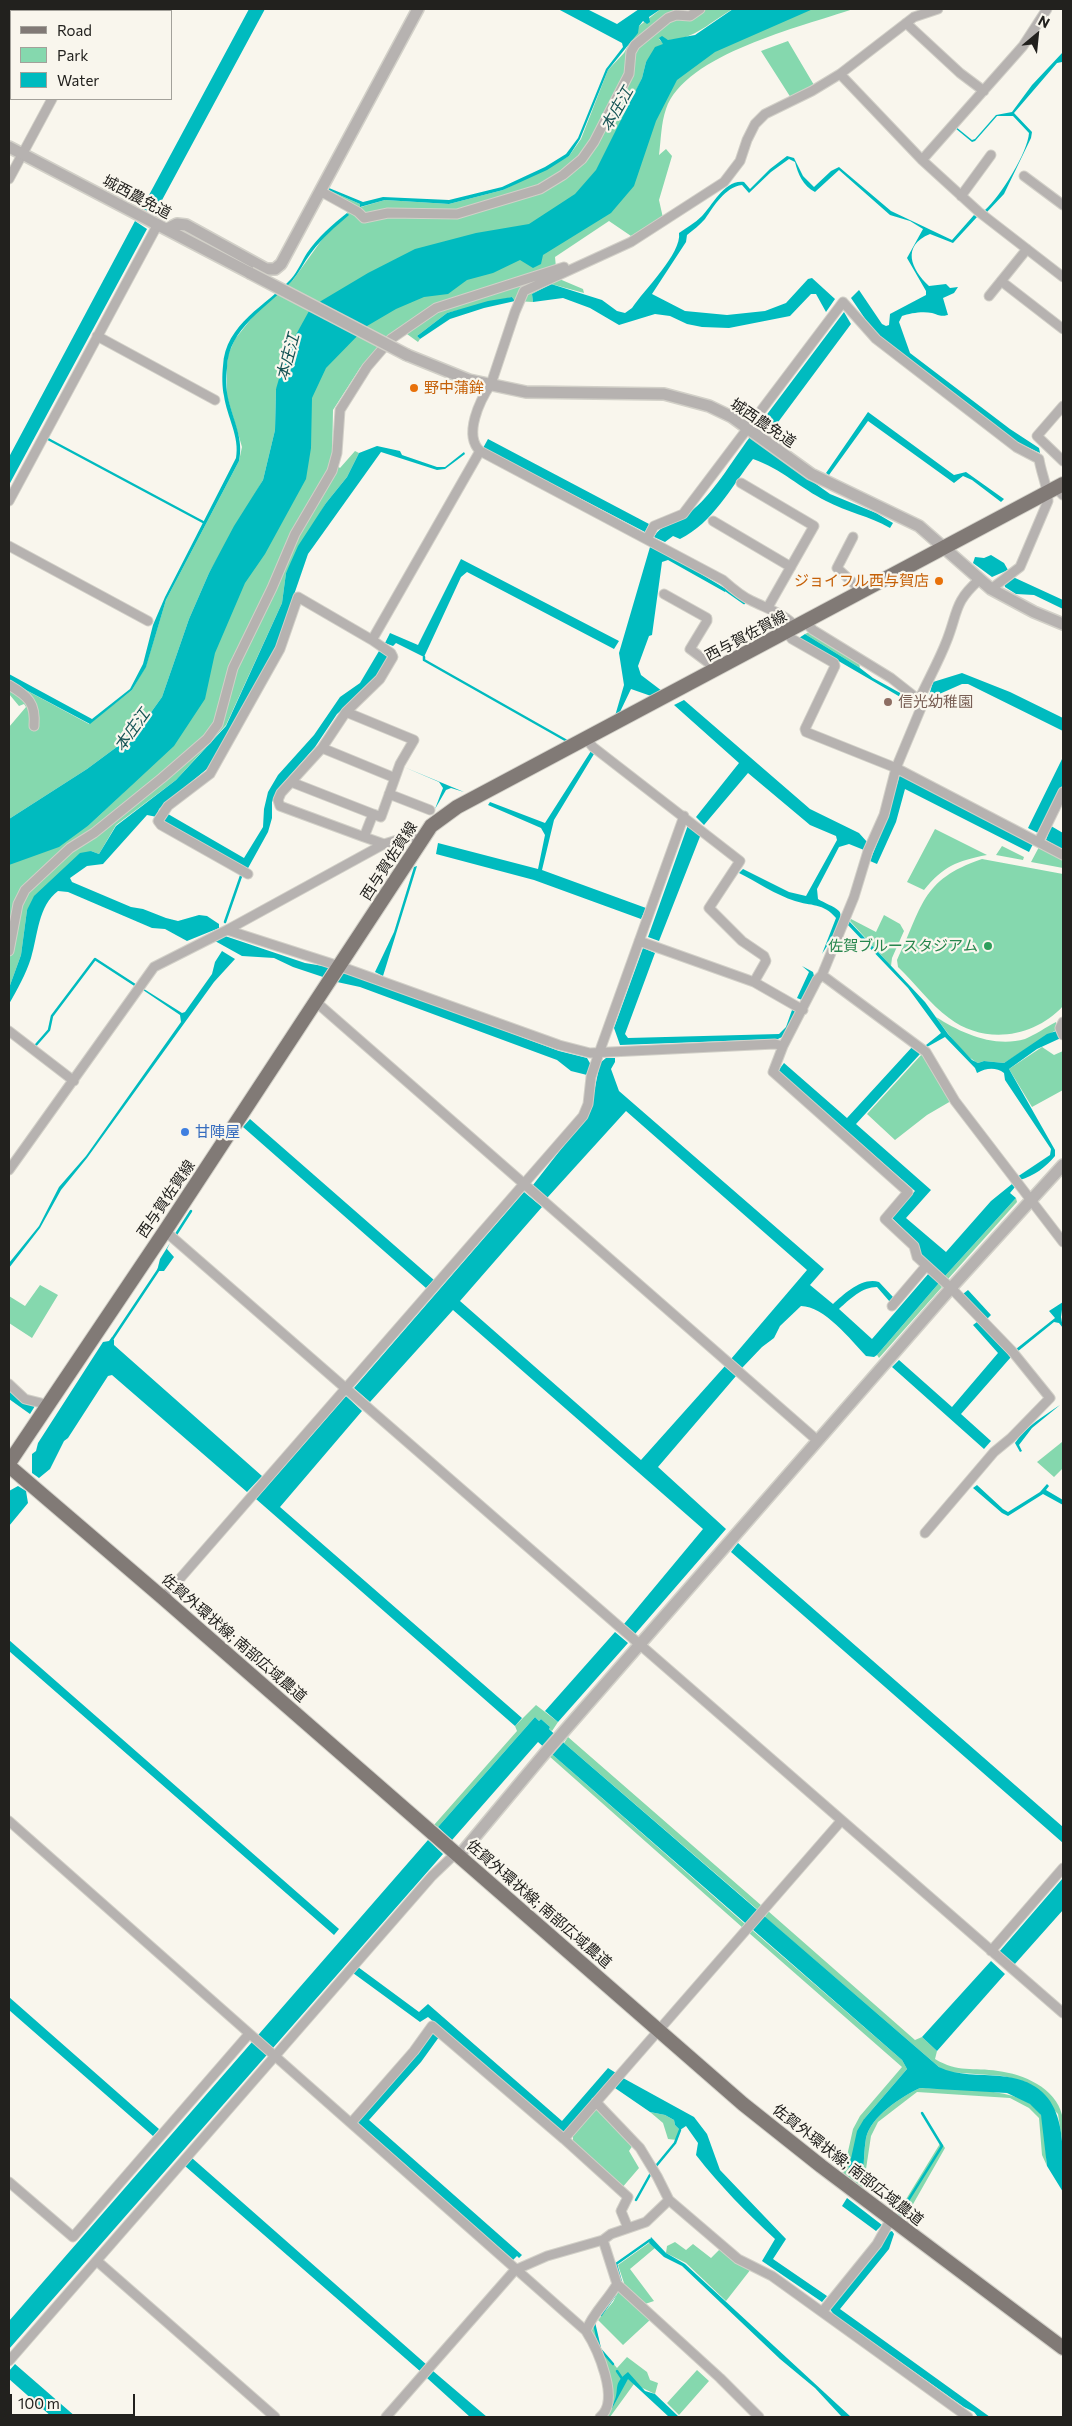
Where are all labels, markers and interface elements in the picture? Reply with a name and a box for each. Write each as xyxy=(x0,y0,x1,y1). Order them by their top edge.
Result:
legend xyxy=(10,10,172,100)
north arrow xyxy=(1012,10,1062,60)
text: N xyxy=(1036,11,1053,31)
text: Road xyxy=(57,21,92,39)
text: Park xyxy=(57,46,88,64)
text: Water xyxy=(57,71,99,89)
water label: 本庄江 xyxy=(597,83,637,135)
street label: 城西農免道 xyxy=(100,171,174,223)
water label: 本庄江 xyxy=(273,331,303,383)
place label: 野中蒲鉾 xyxy=(424,379,484,397)
marker: 野中蒲鉾 xyxy=(408,382,420,394)
street label: 城西農免道 xyxy=(727,395,799,451)
place label: ジョイフル西与賀店 xyxy=(794,572,929,590)
marker: ジョイフル西与賀店 xyxy=(933,575,945,587)
street label: 西与賀佐賀線 xyxy=(702,607,790,665)
place label: 信光幼稚園 xyxy=(898,693,973,711)
marker: 信光幼稚園 xyxy=(882,696,894,708)
water label: 本庄江 xyxy=(110,705,154,755)
street label: 西与賀佐賀線 xyxy=(357,818,421,904)
place label: 佐賀ブルースタジアム xyxy=(828,937,978,955)
marker: 佐賀ブルースタジアム xyxy=(982,940,994,952)
place label: 甘陣屋 xyxy=(195,1123,240,1141)
marker: 甘陣屋 xyxy=(179,1126,191,1138)
street label: 西与賀佐賀線 xyxy=(133,1157,199,1241)
street label: 佐賀外環状線; 南部広域農道 xyxy=(158,1570,310,1706)
street label: 佐賀外環状線; 南部広域農道 xyxy=(463,1836,615,1972)
street label: 佐賀外環状線; 南部広域農道 xyxy=(769,2101,927,2229)
scale bar xyxy=(12,2384,138,2416)
text: 100 m xyxy=(18,2394,60,2412)

